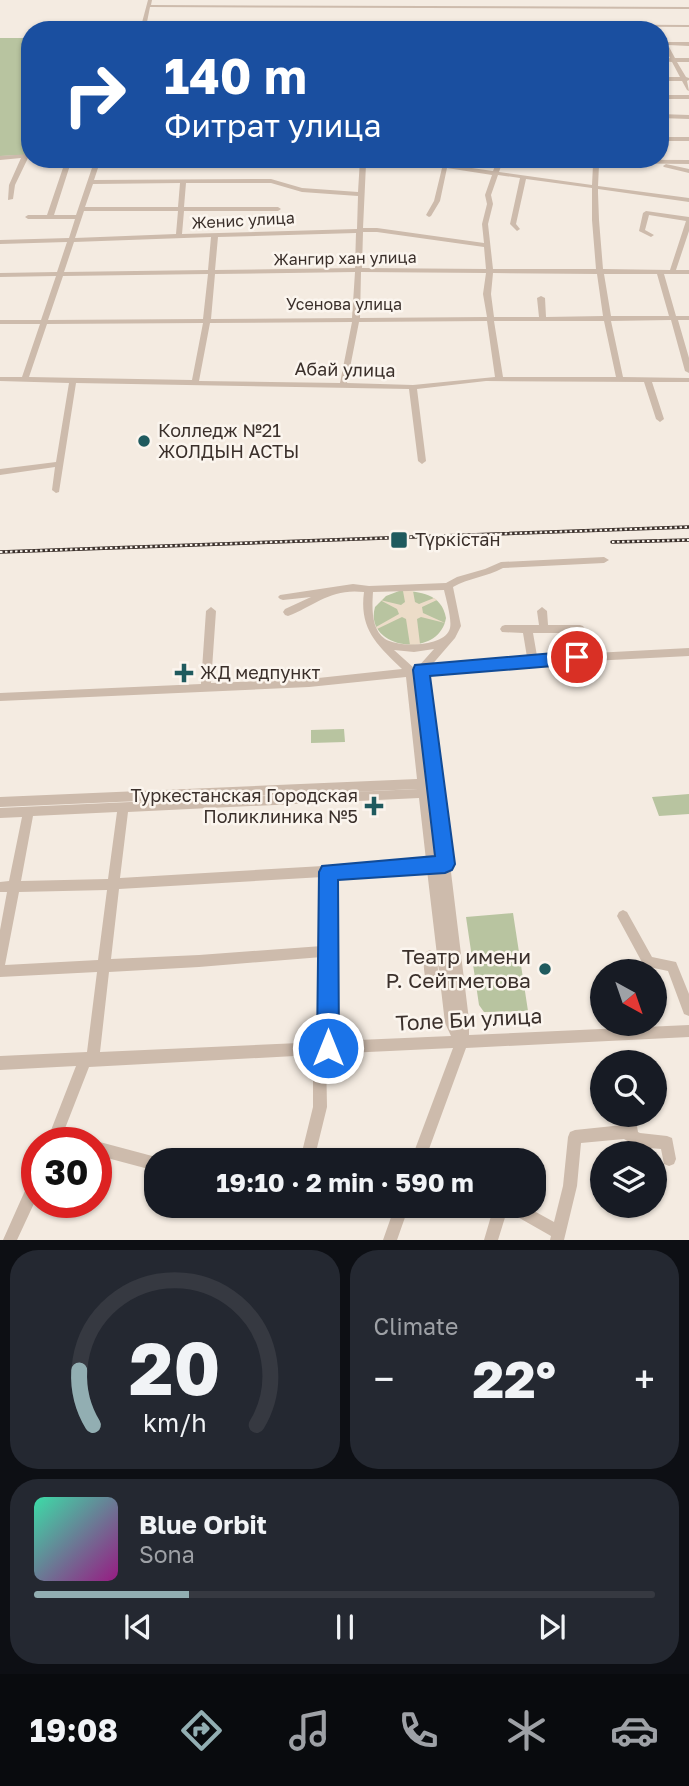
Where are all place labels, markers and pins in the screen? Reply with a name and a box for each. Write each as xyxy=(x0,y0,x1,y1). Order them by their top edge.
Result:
place label: Колледж №21 ЖОЛДЫН АСТЫ xyxy=(158,419,299,462)
marker: Колледж №21 ЖОЛДЫН АСТЫ xyxy=(136,433,152,449)
place label: Түркістан xyxy=(415,528,500,550)
marker: Түркістан xyxy=(389,530,409,550)
pin xyxy=(547,627,607,687)
place label: ЖД медпункт xyxy=(200,661,321,683)
marker: ЖД медпункт xyxy=(174,663,194,683)
place label: Туркестанская Городская Поликлиника №5 xyxy=(130,784,358,827)
marker: Туркестанская Городская Поликлиника №5 xyxy=(364,796,384,816)
place label: Театр имени Р. Сейтметова xyxy=(386,943,531,993)
marker: Театр имени Р. Сейтметова xyxy=(537,961,553,977)

